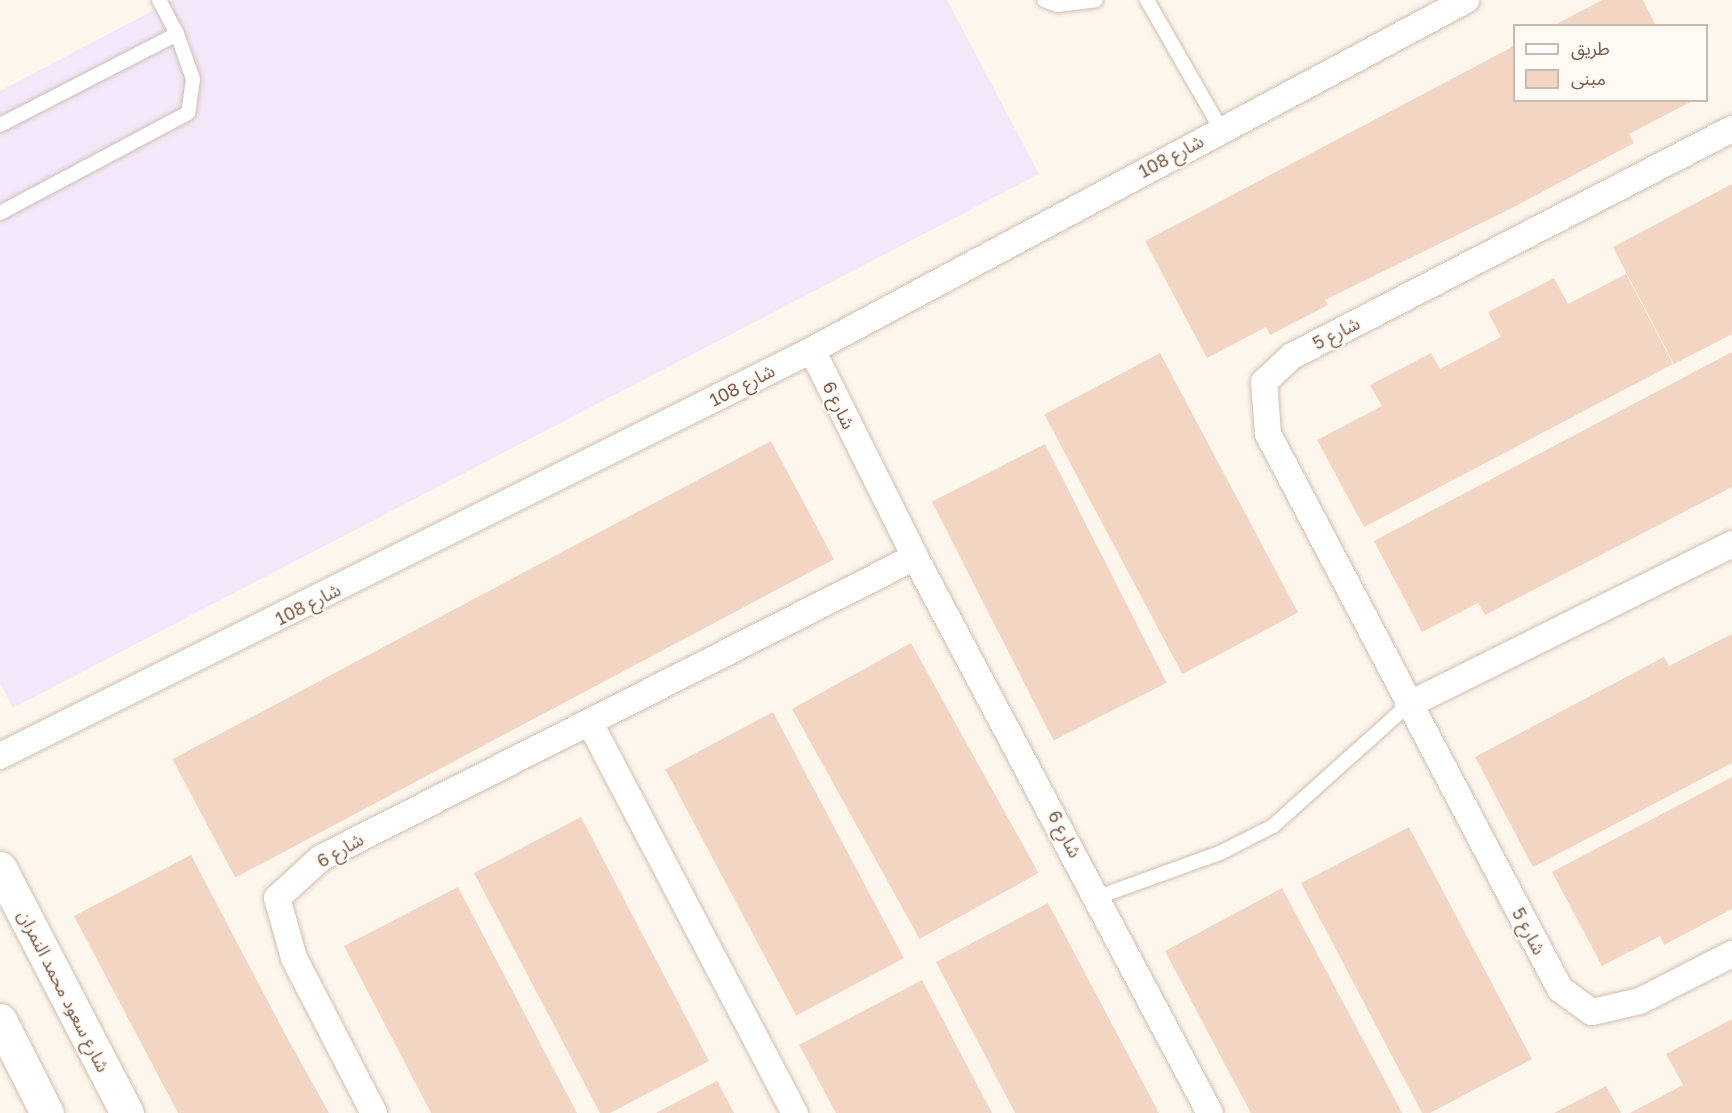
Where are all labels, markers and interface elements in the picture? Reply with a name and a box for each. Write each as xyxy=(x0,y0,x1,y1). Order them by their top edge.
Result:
legend xyxy=(1513,24,1708,102)
text: طريق xyxy=(1571,37,1610,59)
text: مبنى xyxy=(1571,67,1606,89)
street label: شارع 108 xyxy=(1135,130,1207,182)
street label: شارع 5 xyxy=(1309,312,1363,354)
street label: شارع 108 xyxy=(706,359,778,411)
street label: شارع 6 xyxy=(818,378,860,432)
street label: شارع 108 xyxy=(272,578,344,630)
street label: شارع 6 xyxy=(1044,807,1086,861)
street label: شارع 6 xyxy=(313,828,367,872)
street label: شارع 5 xyxy=(1508,904,1550,958)
street label: شارع سعود محمد النمران xyxy=(14,906,114,1076)

